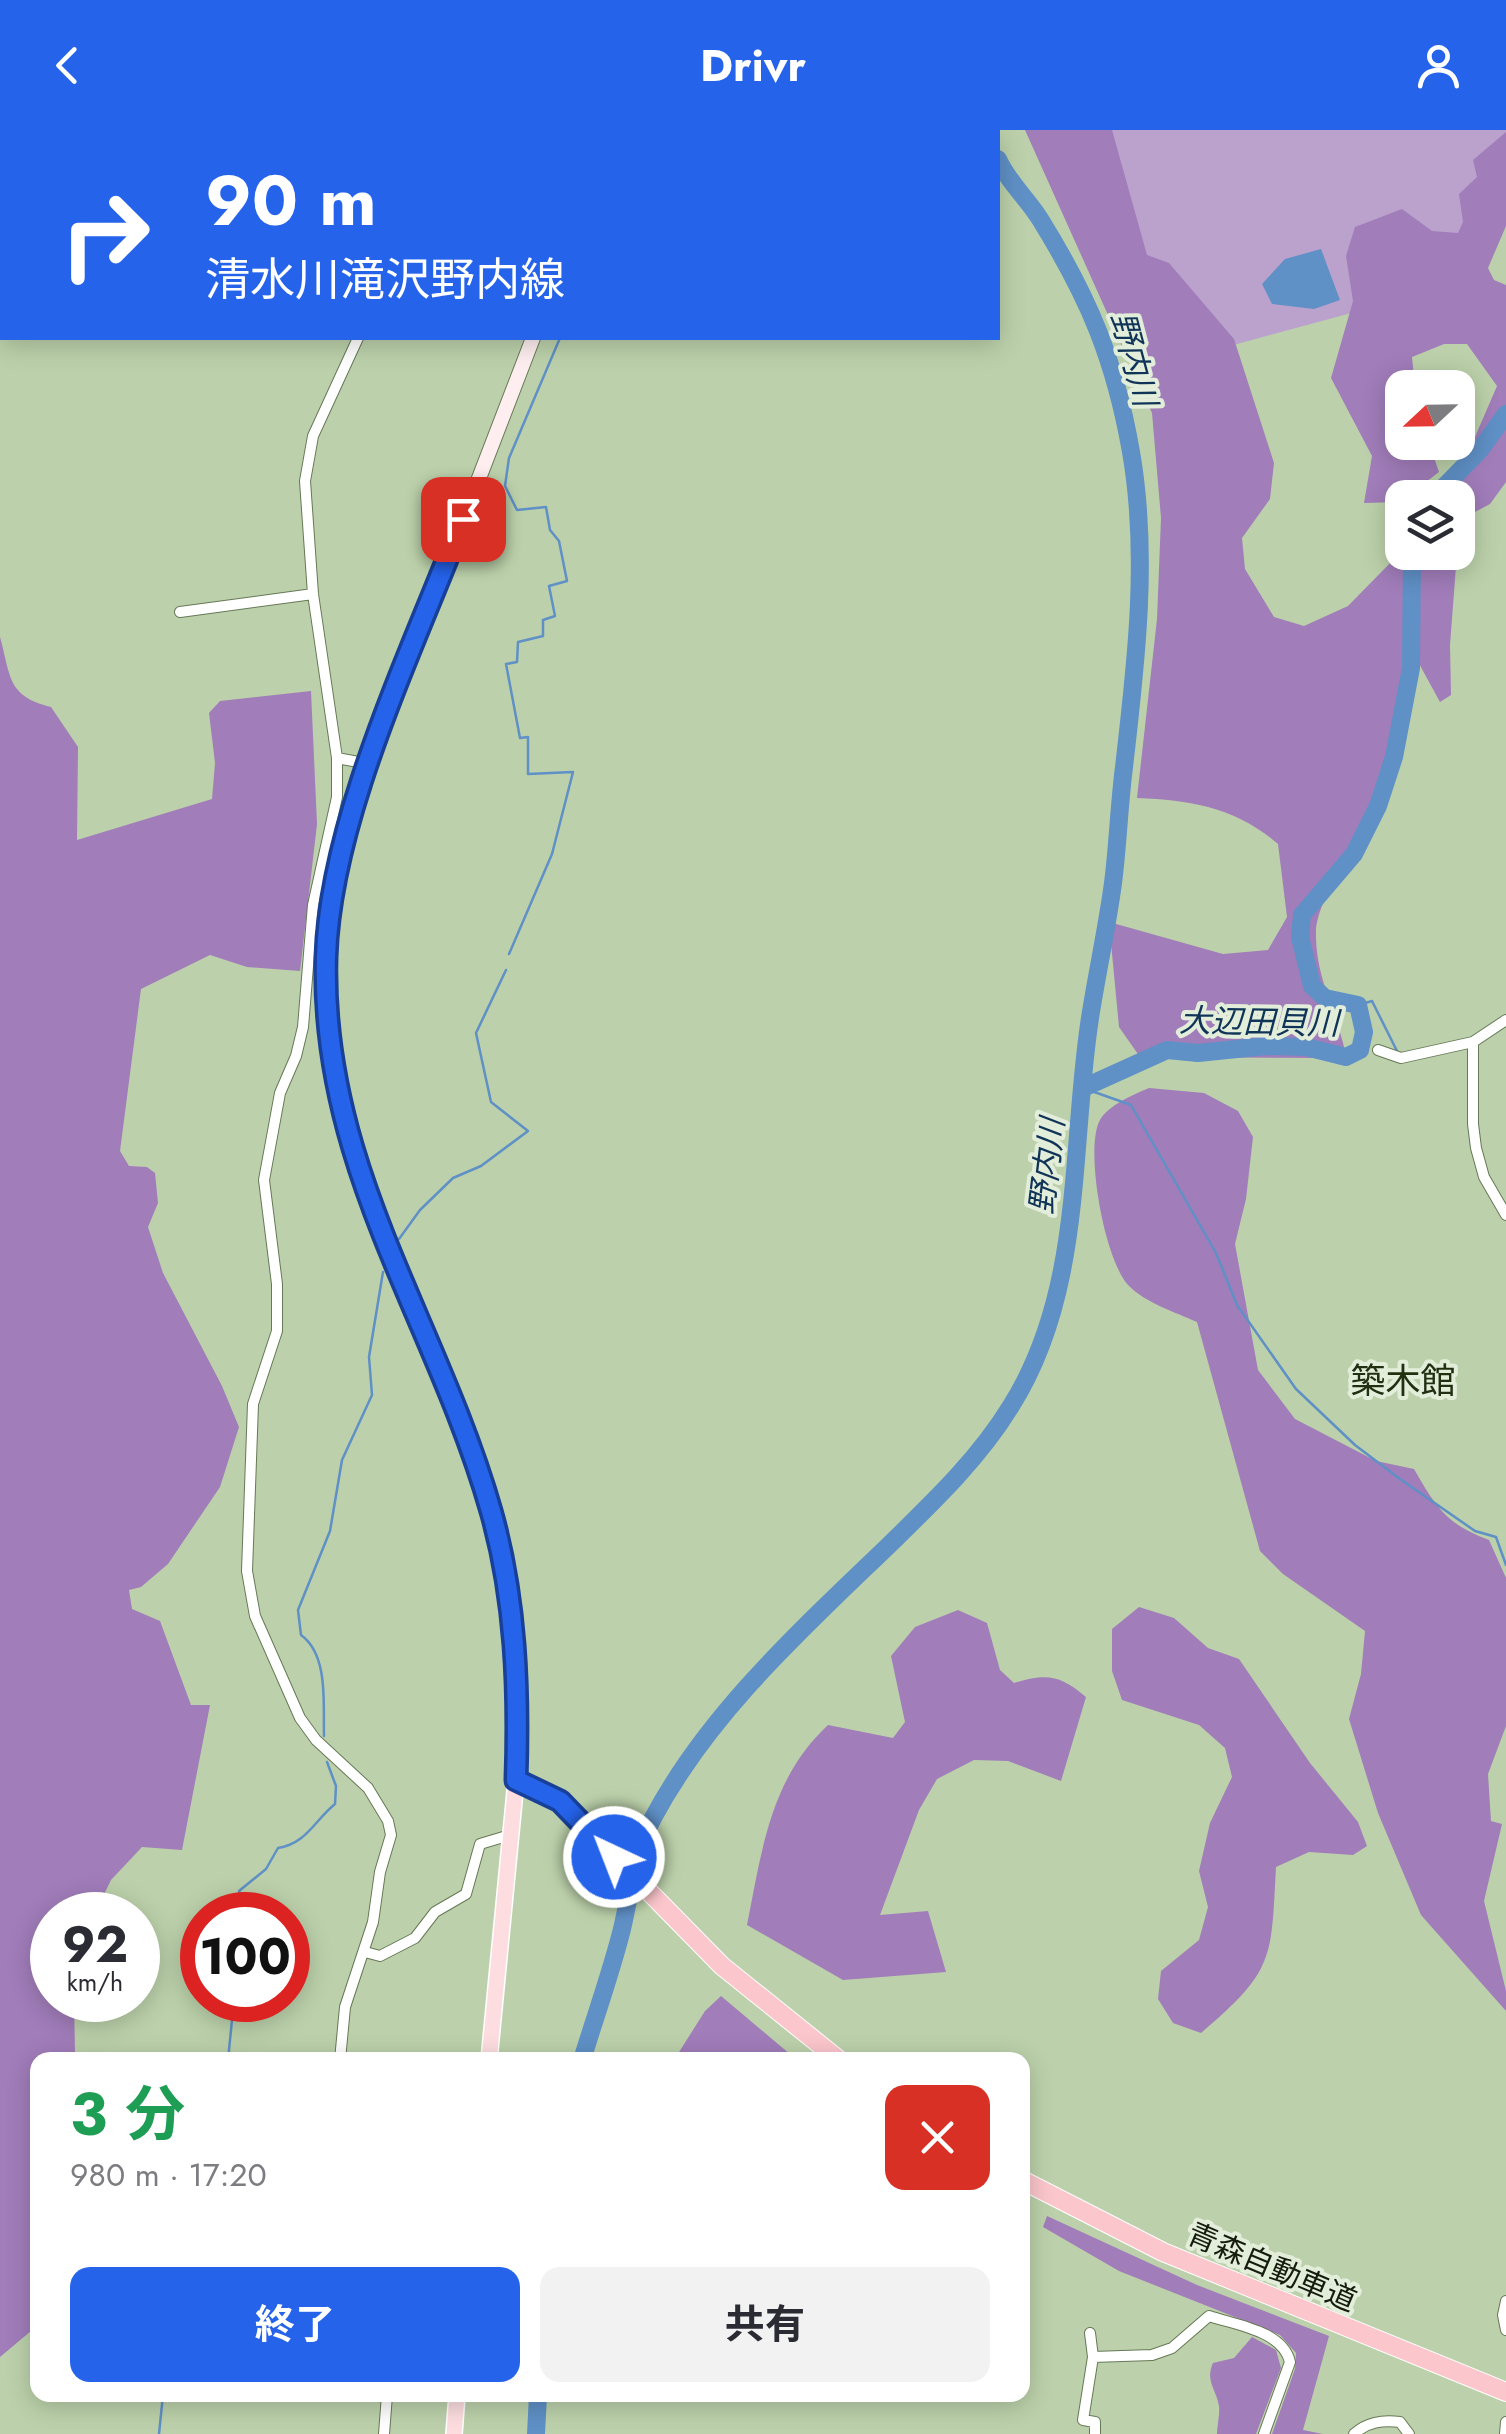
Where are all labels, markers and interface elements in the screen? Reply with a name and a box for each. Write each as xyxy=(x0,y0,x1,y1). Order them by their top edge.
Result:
text: Drivr xyxy=(700,33,806,98)
icon: back xyxy=(40,38,95,93)
icon: person xyxy=(1411,38,1466,93)
text: 90 m xyxy=(205,150,377,251)
icon: right xyxy=(40,170,170,300)
text: 清水川滝沢野内線 xyxy=(205,247,565,312)
water label: 野内川 xyxy=(1099,307,1169,414)
north arrow xyxy=(1385,370,1475,460)
map controls xyxy=(1385,370,1475,570)
pin xyxy=(421,477,506,562)
button: layers xyxy=(1385,480,1475,570)
icon: arrive xyxy=(436,492,491,547)
water label: 大辺田貝川 xyxy=(1179,998,1342,1046)
water label: 野内川 xyxy=(1018,1113,1076,1216)
district label: 築木館 xyxy=(1350,1356,1456,1406)
position arrow xyxy=(562,1805,666,1909)
speed limit sign: 100 xyxy=(180,1892,310,2022)
text: 92 xyxy=(62,1908,128,1981)
text: km/h xyxy=(67,1964,123,2000)
text: 3 分 xyxy=(70,2071,185,2158)
button: close xyxy=(885,2085,990,2190)
text: 980 m · 17:20 xyxy=(70,2152,267,2198)
street label: 青森自動車道 xyxy=(1181,2212,1363,2322)
button: 終了 xyxy=(70,2267,520,2382)
button: 共有 xyxy=(540,2267,990,2382)

